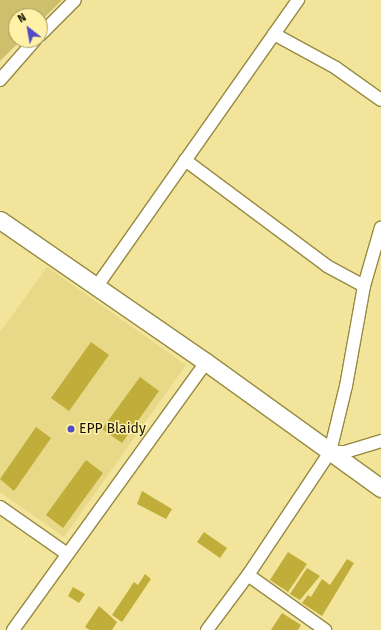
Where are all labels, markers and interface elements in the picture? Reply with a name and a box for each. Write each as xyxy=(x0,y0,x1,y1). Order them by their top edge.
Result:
north arrow xyxy=(8,8,48,48)
text: N xyxy=(16,11,29,26)
place label: EPP Blaidy xyxy=(79,421,146,437)
marker: EPP Blaidy xyxy=(66,424,76,434)

